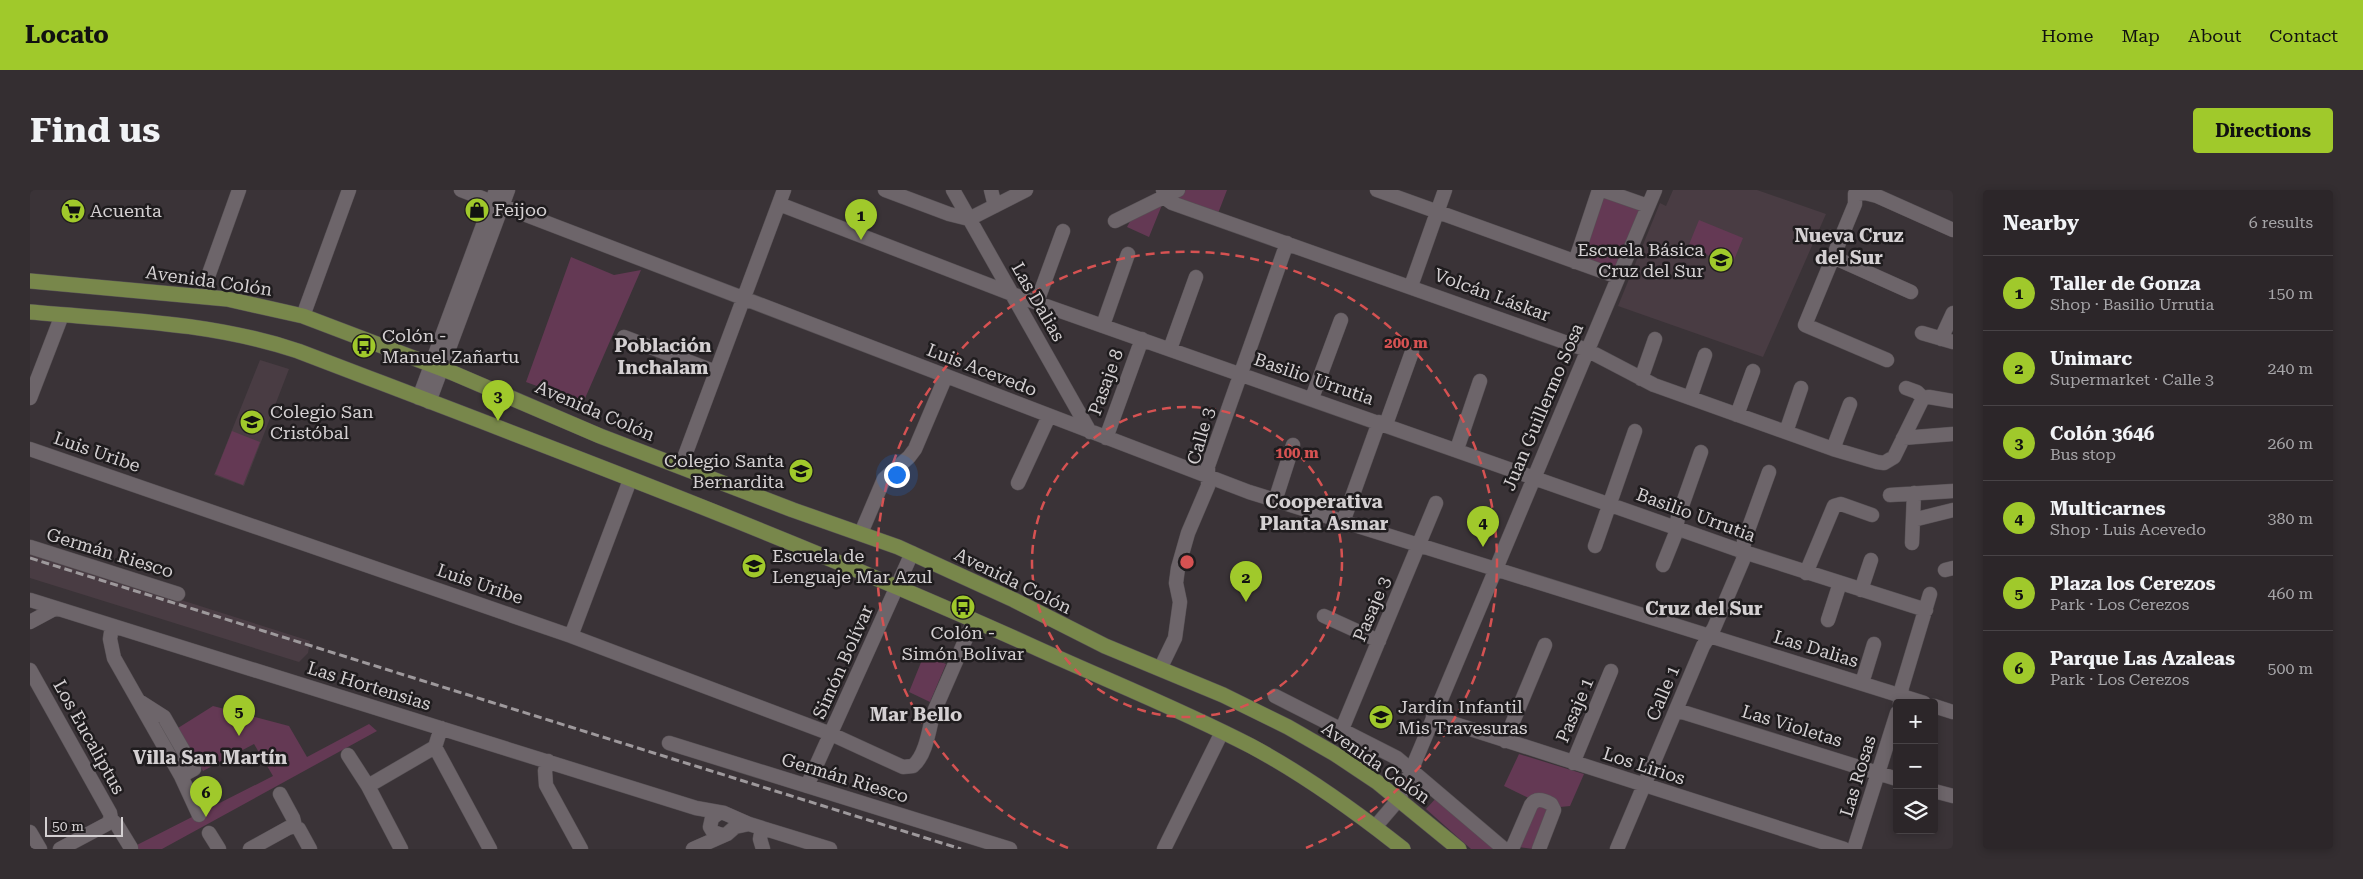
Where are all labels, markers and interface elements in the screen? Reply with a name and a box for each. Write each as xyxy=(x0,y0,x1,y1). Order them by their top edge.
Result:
text: Locato xyxy=(25,21,109,49)
text: Home xyxy=(2041,25,2093,46)
text: Map xyxy=(2121,25,2160,46)
text: About xyxy=(2188,25,2241,46)
text: Contact xyxy=(2269,25,2338,46)
button: Directions xyxy=(2193,108,2333,153)
text: Find us xyxy=(30,110,160,151)
shop icon: Feijoo xyxy=(464,197,490,223)
supermarket icon: Acuenta xyxy=(60,198,86,224)
place label: Feijoo xyxy=(494,199,547,220)
pin: 1 xyxy=(845,199,877,240)
place label: Acuenta xyxy=(90,200,162,221)
text: Nearby xyxy=(2003,211,2079,235)
text: 6 results xyxy=(2249,213,2313,232)
district label: Nueva Cruz del Sur xyxy=(1794,224,1904,269)
place label: Escuela Básica Cruz del Sur xyxy=(1577,239,1704,281)
school or university icon: Escuela Básica Cruz del Sur xyxy=(1708,247,1734,273)
street label: Las Dalias xyxy=(1007,259,1069,345)
street label: Avenida Colón xyxy=(144,261,274,300)
street label: Volcán Láskar xyxy=(1431,264,1553,325)
text: Taller de Gonza xyxy=(2050,272,2201,295)
text: 1 xyxy=(2015,284,2023,303)
text: 150 m xyxy=(2267,284,2313,303)
text: Shop · Basilio Urrutia xyxy=(2050,295,2214,314)
street label: Juan Guillermo Sosa xyxy=(1498,320,1587,494)
place label: Colón - Manuel Zañartu xyxy=(382,325,519,367)
bus stop icon: Colón - Manuel Zañartu xyxy=(351,333,377,359)
district label: Población Inchalam xyxy=(614,334,712,379)
text: 200 m xyxy=(1384,334,1428,352)
street label: Luis Acevedo xyxy=(924,339,1040,400)
street label: Pasaje 8 xyxy=(1084,346,1127,418)
text: Unimarc xyxy=(2050,347,2132,370)
street label: Basilio Urrutia xyxy=(1252,348,1377,409)
text: 2 xyxy=(2015,359,2023,378)
text: 240 m xyxy=(2267,359,2313,378)
text: Supermarket · Calle 3 xyxy=(2050,370,2214,389)
street label: Avenida Colón xyxy=(532,376,658,445)
pin: 3 xyxy=(482,380,514,421)
place label: Colegio San Cristóbal xyxy=(270,401,374,443)
street label: Calle 3 xyxy=(1182,405,1219,467)
school or university icon: Colegio San Cristóbal xyxy=(239,409,265,435)
text: Colón 3646 xyxy=(2050,422,2154,445)
street label: Luis Uribe xyxy=(51,427,143,476)
text: 3 xyxy=(2015,434,2023,453)
text: 260 m xyxy=(2267,434,2313,453)
text: 100 m xyxy=(1275,444,1319,462)
text: Bus stop xyxy=(2050,445,2116,464)
place label: Colegio Santa Bernardita xyxy=(664,450,784,492)
school or university icon: Colegio Santa Bernardita xyxy=(788,458,814,484)
your location xyxy=(884,462,910,488)
street label: Basilio Urrutia xyxy=(1634,483,1759,546)
district label: Cooperativa Planta Asmar xyxy=(1259,490,1389,535)
text: Multicarnes xyxy=(2050,497,2165,520)
pin: 4 xyxy=(1467,506,1499,547)
text: 4 xyxy=(2015,509,2023,528)
text: 380 m xyxy=(2267,509,2313,528)
text: Shop · Luis Acevedo xyxy=(2050,520,2206,539)
street label: Germán Riesco xyxy=(44,523,176,582)
street label: Avenida Colón xyxy=(951,543,1075,618)
place label: Escuela de Lenguaje Mar Azul xyxy=(772,545,933,587)
school or university icon: Escuela de Lenguaje Mar Azul xyxy=(741,553,767,579)
centre of rings xyxy=(1178,553,1196,571)
street label: Luis Uribe xyxy=(434,559,526,608)
pin: 2 xyxy=(1230,561,1262,602)
text: Plaza los Cerezos xyxy=(2050,572,2216,595)
street label: Pasaje 3 xyxy=(1348,573,1395,645)
text: 5 xyxy=(2015,584,2023,603)
text: 460 m xyxy=(2267,584,2313,603)
bus stop icon: Colón - Simón Bolívar xyxy=(950,594,976,620)
text: Park · Los Cerezos xyxy=(2050,595,2189,614)
district label: Cruz del Sur xyxy=(1645,597,1763,620)
street label: Simón Bolívar xyxy=(808,602,877,722)
place label: Colón - Simón Bolívar xyxy=(902,622,1024,664)
street label: Las Dalias xyxy=(1771,626,1861,671)
text: Parque Las Azaleas xyxy=(2050,647,2235,670)
street label: Las Hortensias xyxy=(305,657,434,714)
text: 6 xyxy=(2015,659,2023,678)
text: 500 m xyxy=(2267,659,2313,678)
street label: Calle 1 xyxy=(1641,662,1684,724)
text: Park · Los Cerezos xyxy=(2050,670,2189,689)
street label: Pasaje 1 xyxy=(1551,674,1598,746)
street label: Los Eucaliptus xyxy=(49,676,130,798)
pin: 5 xyxy=(223,695,255,736)
place label: Jardín Infantil Mis Travesuras xyxy=(1398,696,1528,738)
map controls xyxy=(1893,699,1938,834)
button: + xyxy=(1893,699,1938,744)
street label: Las Violetas xyxy=(1739,700,1845,751)
district label: Mar Bello xyxy=(870,703,962,726)
school or university icon: Jardín Infantil Mis Travesuras xyxy=(1368,704,1394,730)
street label: Avenida Colón xyxy=(1318,717,1435,808)
street label: Las Rosas xyxy=(1835,732,1880,819)
street label: Los Lirios xyxy=(1600,742,1688,789)
button: − xyxy=(1893,744,1938,789)
district label: Villa San Martín xyxy=(133,746,288,769)
street label: Germán Riesco xyxy=(779,748,911,807)
pin: 6 xyxy=(190,776,222,817)
button: layers xyxy=(1893,789,1938,834)
scale bar xyxy=(45,814,122,837)
text: 50 m xyxy=(52,818,84,834)

